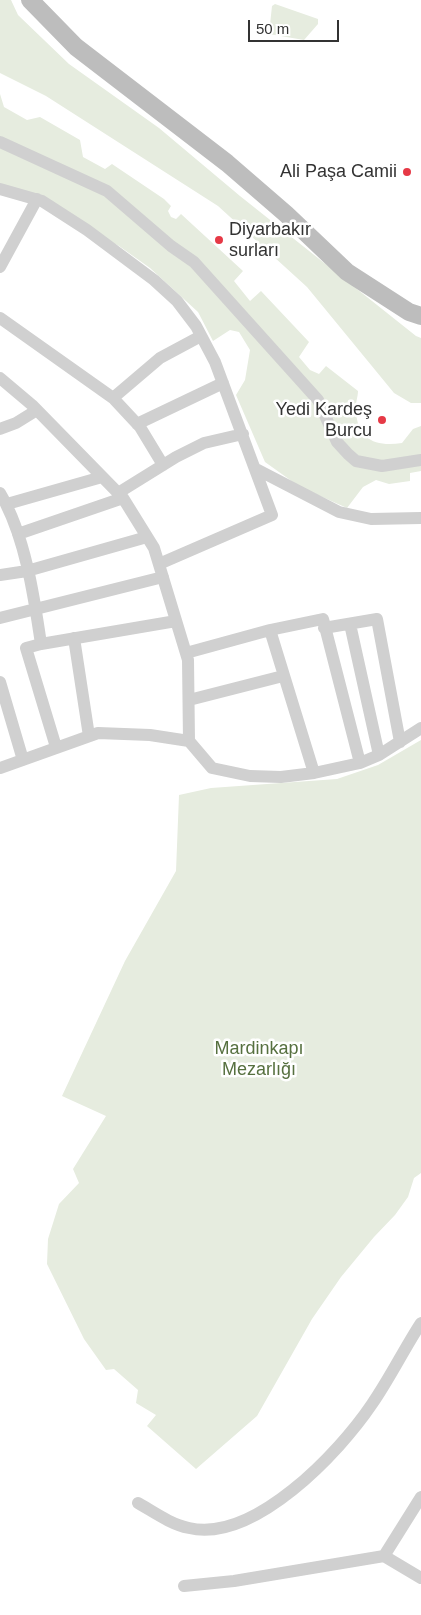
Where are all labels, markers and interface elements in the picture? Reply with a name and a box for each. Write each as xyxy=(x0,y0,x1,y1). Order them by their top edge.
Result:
scale bar xyxy=(251,10,342,42)
text: 50 m xyxy=(256,20,289,37)
place label: Ali Paşa Camii xyxy=(280,161,397,183)
marker: Ali Paşa Camii xyxy=(401,166,413,178)
place label: Diyarbakır surları xyxy=(229,219,311,262)
marker: Diyarbakır surları xyxy=(213,234,225,246)
place label: Yedi Kardeş Burcu xyxy=(276,399,372,442)
marker: Yedi Kardeş Burcu xyxy=(376,414,388,426)
park label: Mardinkapı Mezarlığı xyxy=(214,1038,304,1080)

